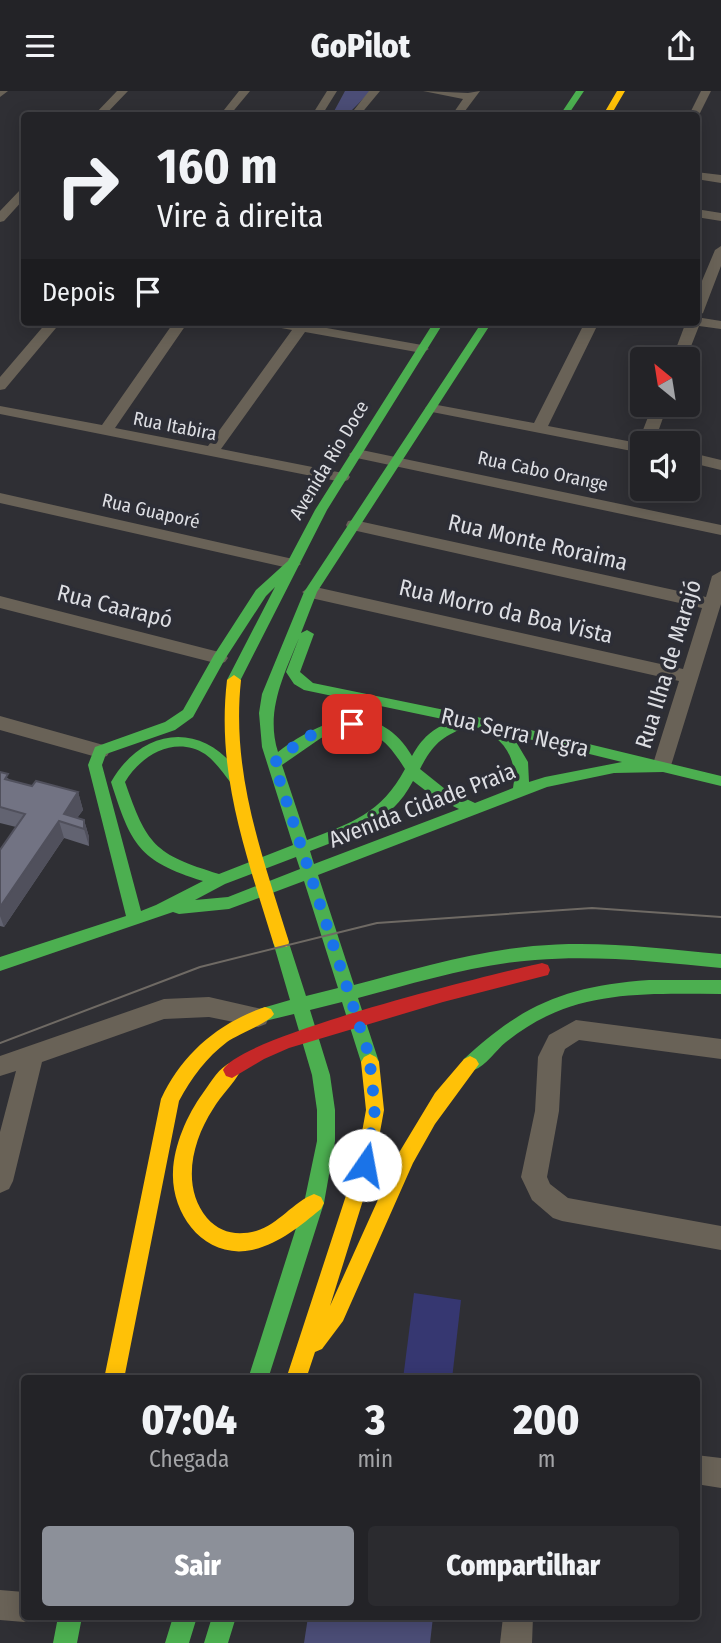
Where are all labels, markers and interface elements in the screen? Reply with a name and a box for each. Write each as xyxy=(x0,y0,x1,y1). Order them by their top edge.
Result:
icon: menu xyxy=(21,27,59,65)
text: GoPilot xyxy=(311,27,410,65)
icon: share xyxy=(662,27,700,65)
text: 160 m xyxy=(157,137,278,196)
icon: right xyxy=(42,140,133,231)
text: Vire à direita xyxy=(157,197,323,235)
icon: arrive xyxy=(129,273,167,311)
text: Depois xyxy=(42,277,115,308)
north arrow xyxy=(630,347,700,417)
map controls xyxy=(630,347,700,501)
street label: Avenida Rio Doce xyxy=(285,397,373,523)
street label: Rua Itabira xyxy=(131,407,219,445)
button: sound xyxy=(630,431,700,501)
street label: Rua Cabo Orange xyxy=(476,446,610,496)
street label: Rua Guaporé xyxy=(100,489,202,533)
street label: Rua Monte Roraima xyxy=(446,508,630,576)
street label: Rua Morro da Boa Vista xyxy=(396,573,616,649)
street label: Rua Ilha de Marajó xyxy=(629,576,707,752)
street label: Rua Caarapó xyxy=(54,578,176,634)
pin xyxy=(322,694,382,754)
street label: Rua Serra Negra xyxy=(438,701,592,763)
icon: arrive xyxy=(333,705,371,743)
street label: Avenida Cidade Praia xyxy=(325,756,519,854)
position arrow xyxy=(328,1128,402,1202)
text: 07:04 xyxy=(141,1395,237,1445)
text: 3 xyxy=(365,1395,385,1445)
text: 200 xyxy=(513,1395,580,1445)
text: Chegada xyxy=(149,1445,229,1473)
text: min xyxy=(357,1445,393,1473)
text: m xyxy=(538,1445,555,1473)
button: Sair xyxy=(42,1526,354,1606)
button: Compartilhar xyxy=(368,1526,679,1606)

